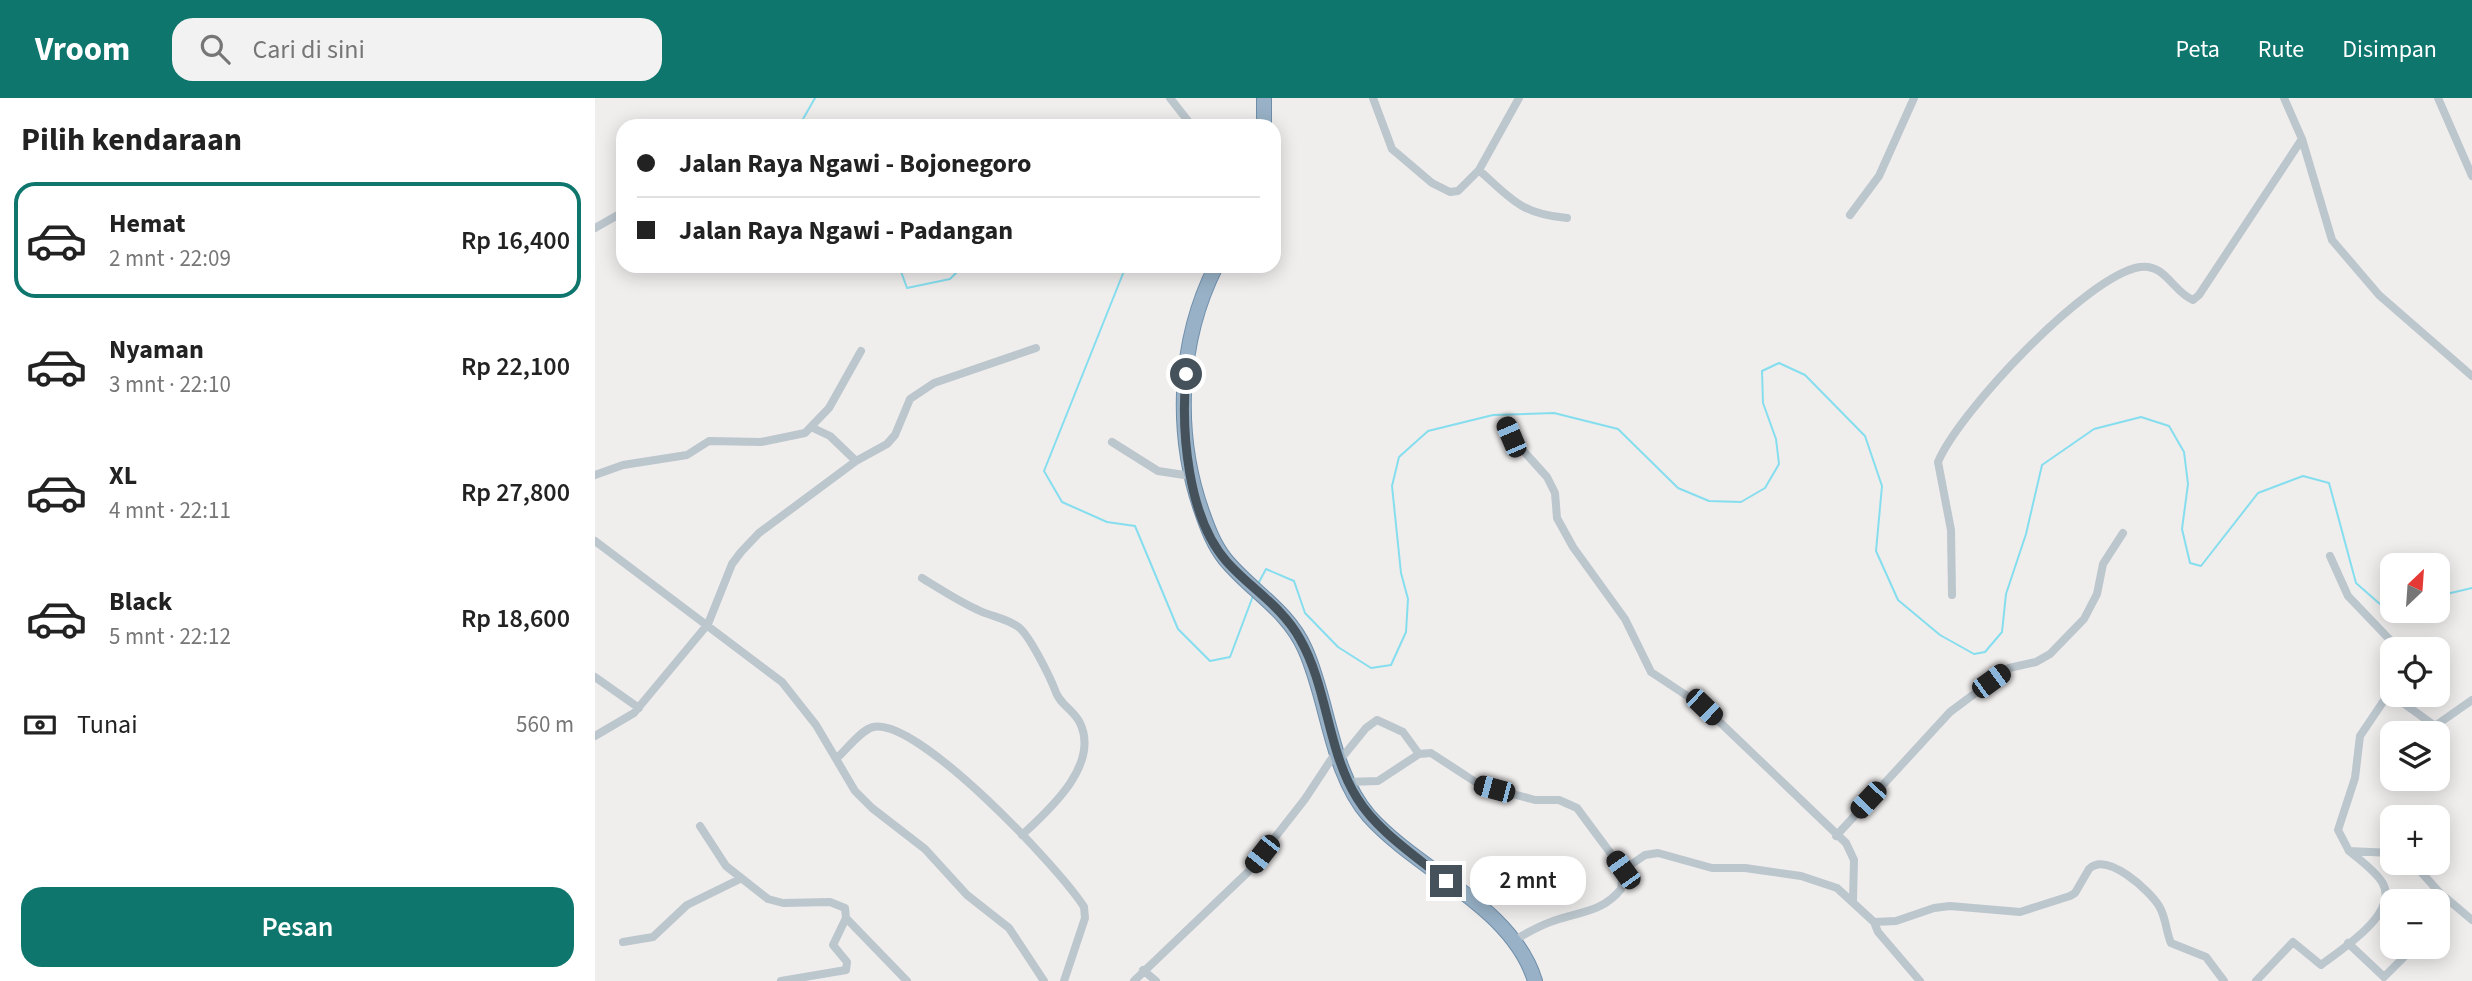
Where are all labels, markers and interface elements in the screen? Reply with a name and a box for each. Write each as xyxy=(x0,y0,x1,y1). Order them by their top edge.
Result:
search box xyxy=(172,18,662,81)
text: Vroom xyxy=(35,26,130,73)
icon: search xyxy=(196,30,234,68)
text: Cari di sini xyxy=(252,31,365,68)
text: Peta xyxy=(2175,32,2220,67)
text: Rute xyxy=(2258,32,2304,67)
text: Disimpan xyxy=(2342,32,2437,67)
text: Pilih kendaraan xyxy=(21,117,242,163)
text: Jalan Raya Ngawi - Bojonegoro xyxy=(679,145,1032,182)
text: Hemat xyxy=(109,205,185,242)
icon: car xyxy=(25,209,88,272)
text: Jalan Raya Ngawi - Padangan xyxy=(679,212,1013,249)
text: Rp 16,400 xyxy=(461,222,570,259)
text: 2 mnt · 22:09 xyxy=(109,242,231,275)
text: Nyaman xyxy=(109,331,204,368)
icon: car xyxy=(25,335,88,398)
text: Rp 22,100 xyxy=(461,348,570,385)
route start xyxy=(1170,358,1202,390)
text: 3 mnt · 22:10 xyxy=(109,368,231,401)
car xyxy=(1494,414,1529,460)
text: XL xyxy=(109,457,137,494)
icon: car xyxy=(25,461,88,524)
text: Rp 27,800 xyxy=(461,474,570,511)
text: 4 mnt · 22:11 xyxy=(109,494,231,527)
north arrow xyxy=(2380,553,2450,623)
map controls xyxy=(2380,553,2450,959)
text: Black xyxy=(109,583,172,620)
icon: car xyxy=(25,587,88,650)
text: Rp 18,600 xyxy=(461,600,570,637)
text: 5 mnt · 22:12 xyxy=(109,620,231,653)
button: locate xyxy=(2380,637,2450,707)
car xyxy=(1968,660,2015,702)
car xyxy=(1682,685,1727,729)
icon: cash xyxy=(21,706,59,744)
text: Tunai xyxy=(77,706,138,743)
text: 560 m xyxy=(516,708,574,741)
button: layers xyxy=(2380,721,2450,791)
car xyxy=(1471,773,1518,805)
car xyxy=(1846,777,1891,823)
button: + xyxy=(2380,805,2450,875)
car xyxy=(1241,831,1284,877)
car xyxy=(1603,847,1644,893)
callout: 2 mnt xyxy=(1471,856,1586,906)
text: 2 mnt xyxy=(1500,864,1556,897)
route end xyxy=(1430,865,1462,897)
button: Pesan xyxy=(21,887,574,967)
button: − xyxy=(2380,889,2450,959)

